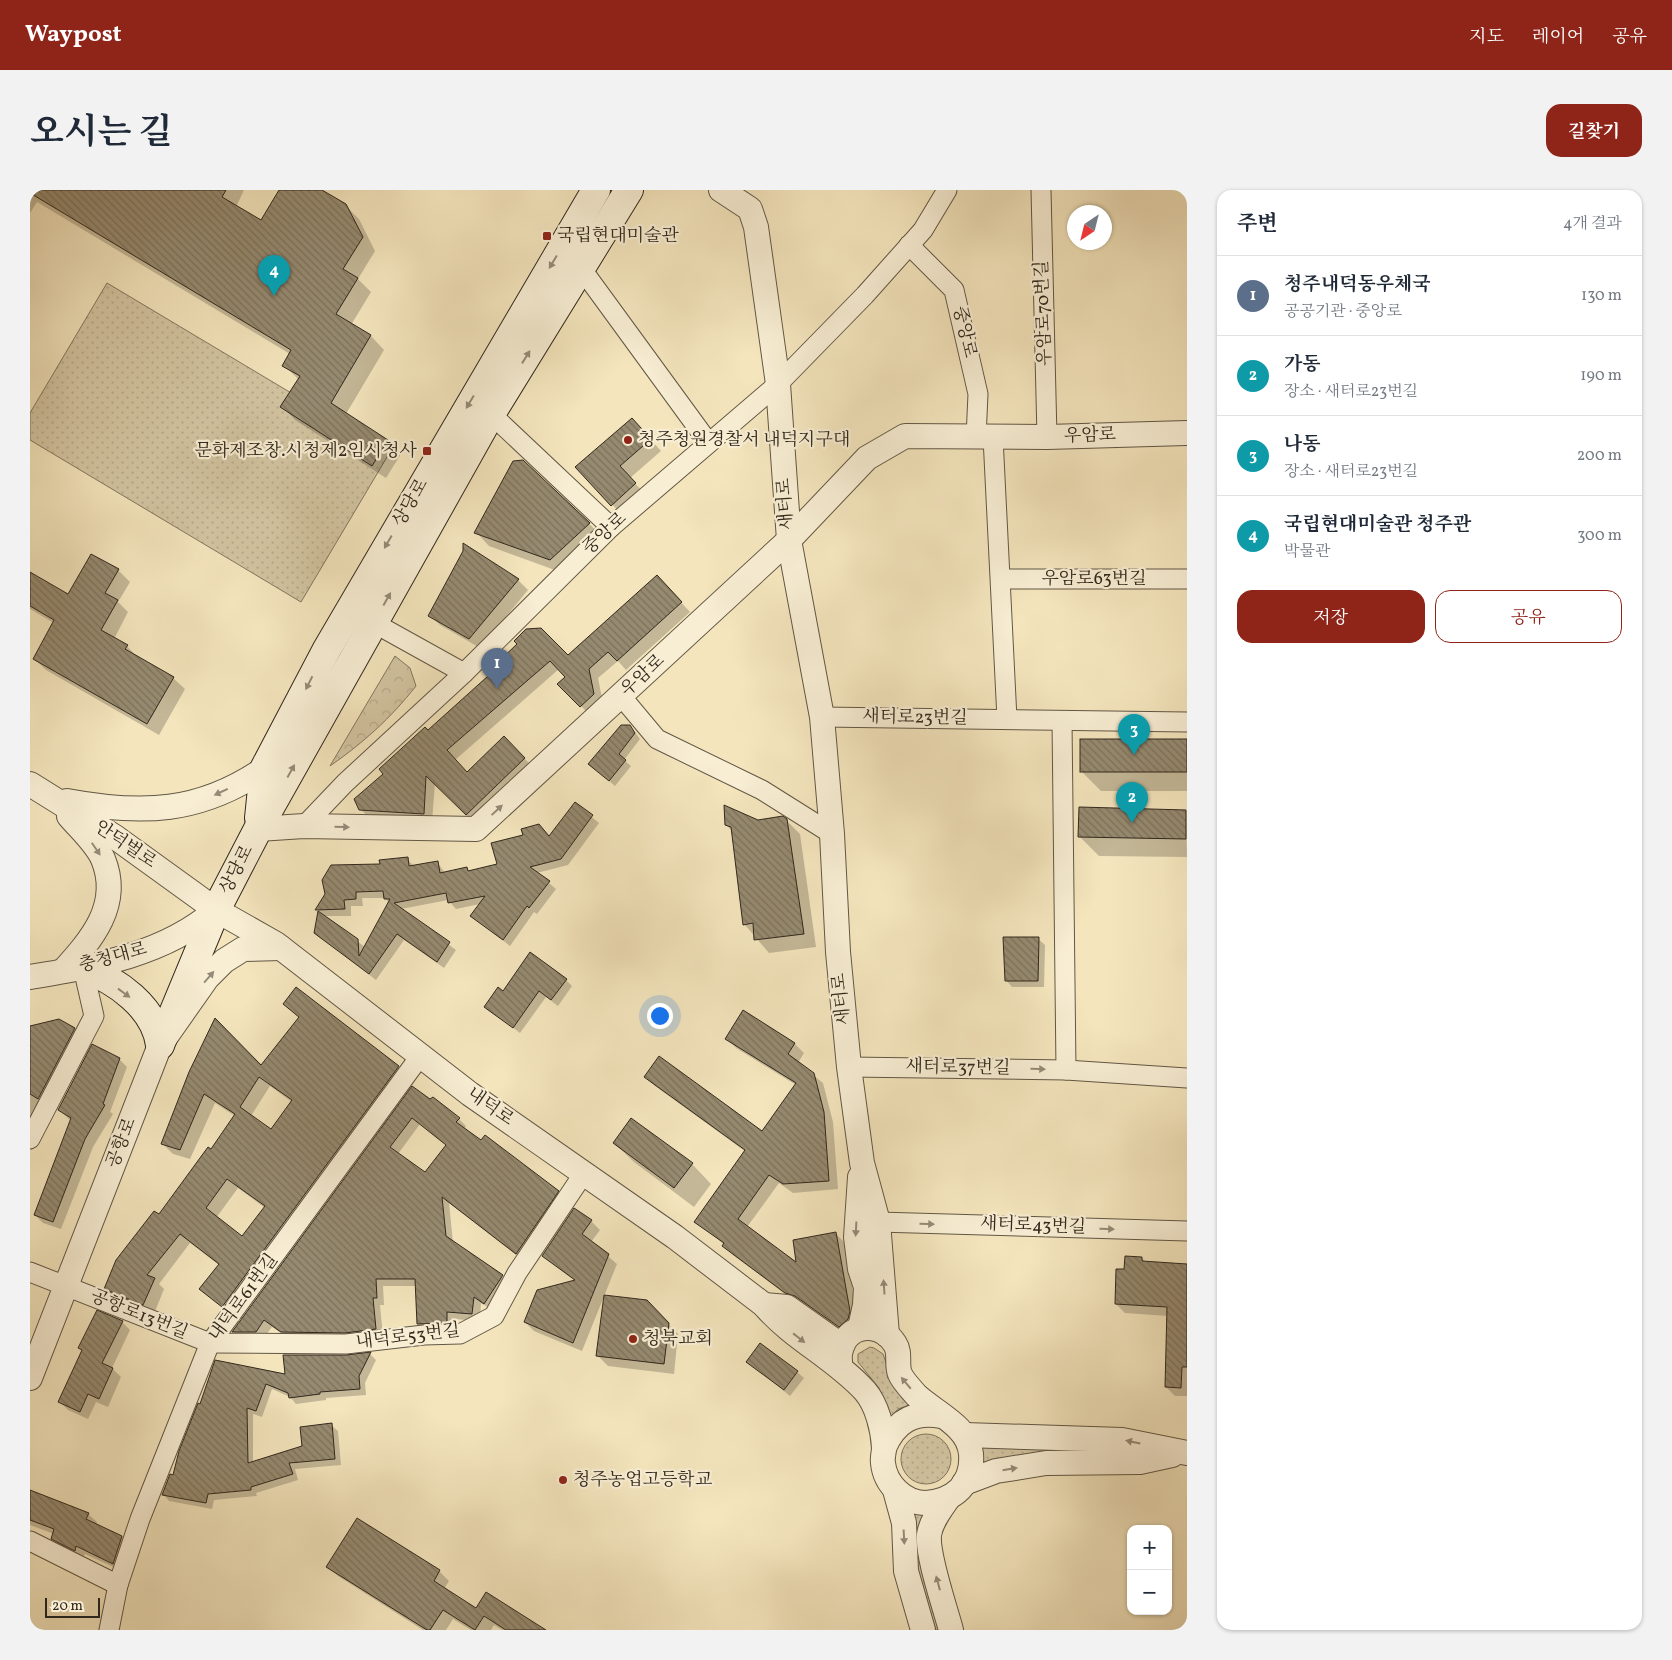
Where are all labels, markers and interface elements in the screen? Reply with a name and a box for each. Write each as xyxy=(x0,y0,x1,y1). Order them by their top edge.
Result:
text: Waypost xyxy=(25,18,122,52)
text: 지도 xyxy=(1469,25,1504,50)
text: 레이어 xyxy=(1532,25,1584,50)
text: 공유 xyxy=(1612,25,1647,50)
button: 길찾기 xyxy=(1546,104,1642,157)
text: 오시는 길 xyxy=(30,110,172,158)
north arrow xyxy=(1067,205,1112,250)
text: 주변 xyxy=(1237,210,1278,239)
text: 4개 결과 xyxy=(1563,213,1622,235)
place label: 국립현대미술관 xyxy=(557,224,679,249)
marker: 국립현대미술관 xyxy=(541,230,553,242)
pin: 4 xyxy=(258,255,290,296)
one-way arrow xyxy=(549,255,558,268)
street label: 우암로70번길 xyxy=(1030,260,1058,366)
text: 청주내덕동우체국 xyxy=(1284,272,1431,298)
text: 1 xyxy=(1250,285,1256,307)
text: 130 m xyxy=(1581,285,1622,307)
text: 공공기관 · 중앙로 xyxy=(1284,301,1402,323)
street label: 중앙로 xyxy=(946,304,982,360)
one-way arrow xyxy=(522,351,531,364)
text: 가동 xyxy=(1284,352,1321,378)
text: 2 xyxy=(1249,365,1257,387)
text: 190 m xyxy=(1580,365,1622,387)
text: 장소 · 새터로23번길 xyxy=(1284,381,1418,403)
one-way arrow xyxy=(466,395,475,408)
street label: 우암로 xyxy=(1063,423,1117,449)
place label: 청주청원경찰서 내덕지구대 xyxy=(638,428,850,453)
text: 나동 xyxy=(1284,432,1321,458)
marker: 청주청원경찰서 내덕지구대 xyxy=(622,434,634,446)
place label: 문화제조창.시청제2임시청사 xyxy=(194,439,418,464)
marker: 문화제조창.시청제2임시청사 xyxy=(421,445,433,457)
text: 3 xyxy=(1249,445,1257,467)
text: 200 m xyxy=(1577,445,1622,467)
text: 장소 · 새터로23번길 xyxy=(1284,461,1418,483)
street label: 상당로 xyxy=(387,474,435,532)
street label: 새터로 xyxy=(772,477,800,531)
street label: 중앙로 xyxy=(577,507,633,561)
text: 국립현대미술관 청주관 xyxy=(1284,512,1471,538)
text: 4 xyxy=(1248,525,1258,547)
text: 300 m xyxy=(1577,525,1622,547)
one-way arrow xyxy=(384,535,393,549)
text: 박물관 xyxy=(1284,541,1330,563)
street label: 우암로63번길 xyxy=(1041,567,1147,592)
button: 저장 xyxy=(1237,590,1425,643)
button: 공유 xyxy=(1435,590,1622,643)
one-way arrow xyxy=(383,592,392,606)
pin: 1 xyxy=(481,648,513,689)
street label: 우암로 xyxy=(615,649,671,703)
one-way arrow xyxy=(305,676,313,691)
street label: 새터로23번길 xyxy=(862,705,968,731)
pin: 3 xyxy=(1118,714,1150,755)
one-way arrow xyxy=(286,765,295,778)
pin: 2 xyxy=(1116,782,1148,823)
one-way arrow xyxy=(214,788,228,796)
one-way arrow xyxy=(490,804,502,816)
street label: 안덕벌로 xyxy=(89,815,161,875)
one-way arrow xyxy=(334,823,350,831)
street label: 상당로 xyxy=(214,841,260,899)
one-way arrow xyxy=(91,842,101,855)
street label: 충청대로 xyxy=(76,937,150,979)
one-way arrow xyxy=(203,971,215,983)
street label: 새터로 xyxy=(827,972,857,1026)
one-way arrow xyxy=(118,987,131,997)
your location xyxy=(647,1003,673,1029)
street label: 새터로37번길 xyxy=(905,1055,1011,1081)
one-way arrow xyxy=(1030,1066,1046,1074)
street label: 내덕로 xyxy=(461,1082,519,1132)
street label: 공항로 xyxy=(101,1114,143,1172)
street label: 새터로43번길 xyxy=(979,1212,1087,1240)
one-way arrow xyxy=(919,1220,935,1228)
one-way arrow xyxy=(852,1221,860,1237)
one-way arrow xyxy=(1099,1225,1115,1233)
street label: 내덕로61번길 xyxy=(204,1249,284,1347)
one-way arrow xyxy=(880,1278,888,1294)
street label: 공항로13번길 xyxy=(86,1284,192,1346)
street label: 내덕로53번길 xyxy=(354,1318,462,1356)
place label: 청북교회 xyxy=(643,1327,713,1352)
marker: 청북교회 xyxy=(627,1333,639,1345)
one-way arrow xyxy=(792,1333,805,1344)
one-way arrow xyxy=(901,1376,912,1389)
one-way arrow xyxy=(1125,1438,1141,1446)
one-way arrow xyxy=(1003,1465,1019,1473)
place label: 청주농업고등학교 xyxy=(573,1468,713,1493)
marker: 청주농업고등학교 xyxy=(557,1474,569,1486)
map controls xyxy=(1127,1525,1172,1615)
button: + xyxy=(1127,1525,1172,1570)
one-way arrow xyxy=(901,1529,909,1545)
button: − xyxy=(1127,1570,1172,1615)
one-way arrow xyxy=(934,1575,942,1590)
scale bar xyxy=(45,1595,100,1618)
text: 20 m xyxy=(52,1597,83,1616)

